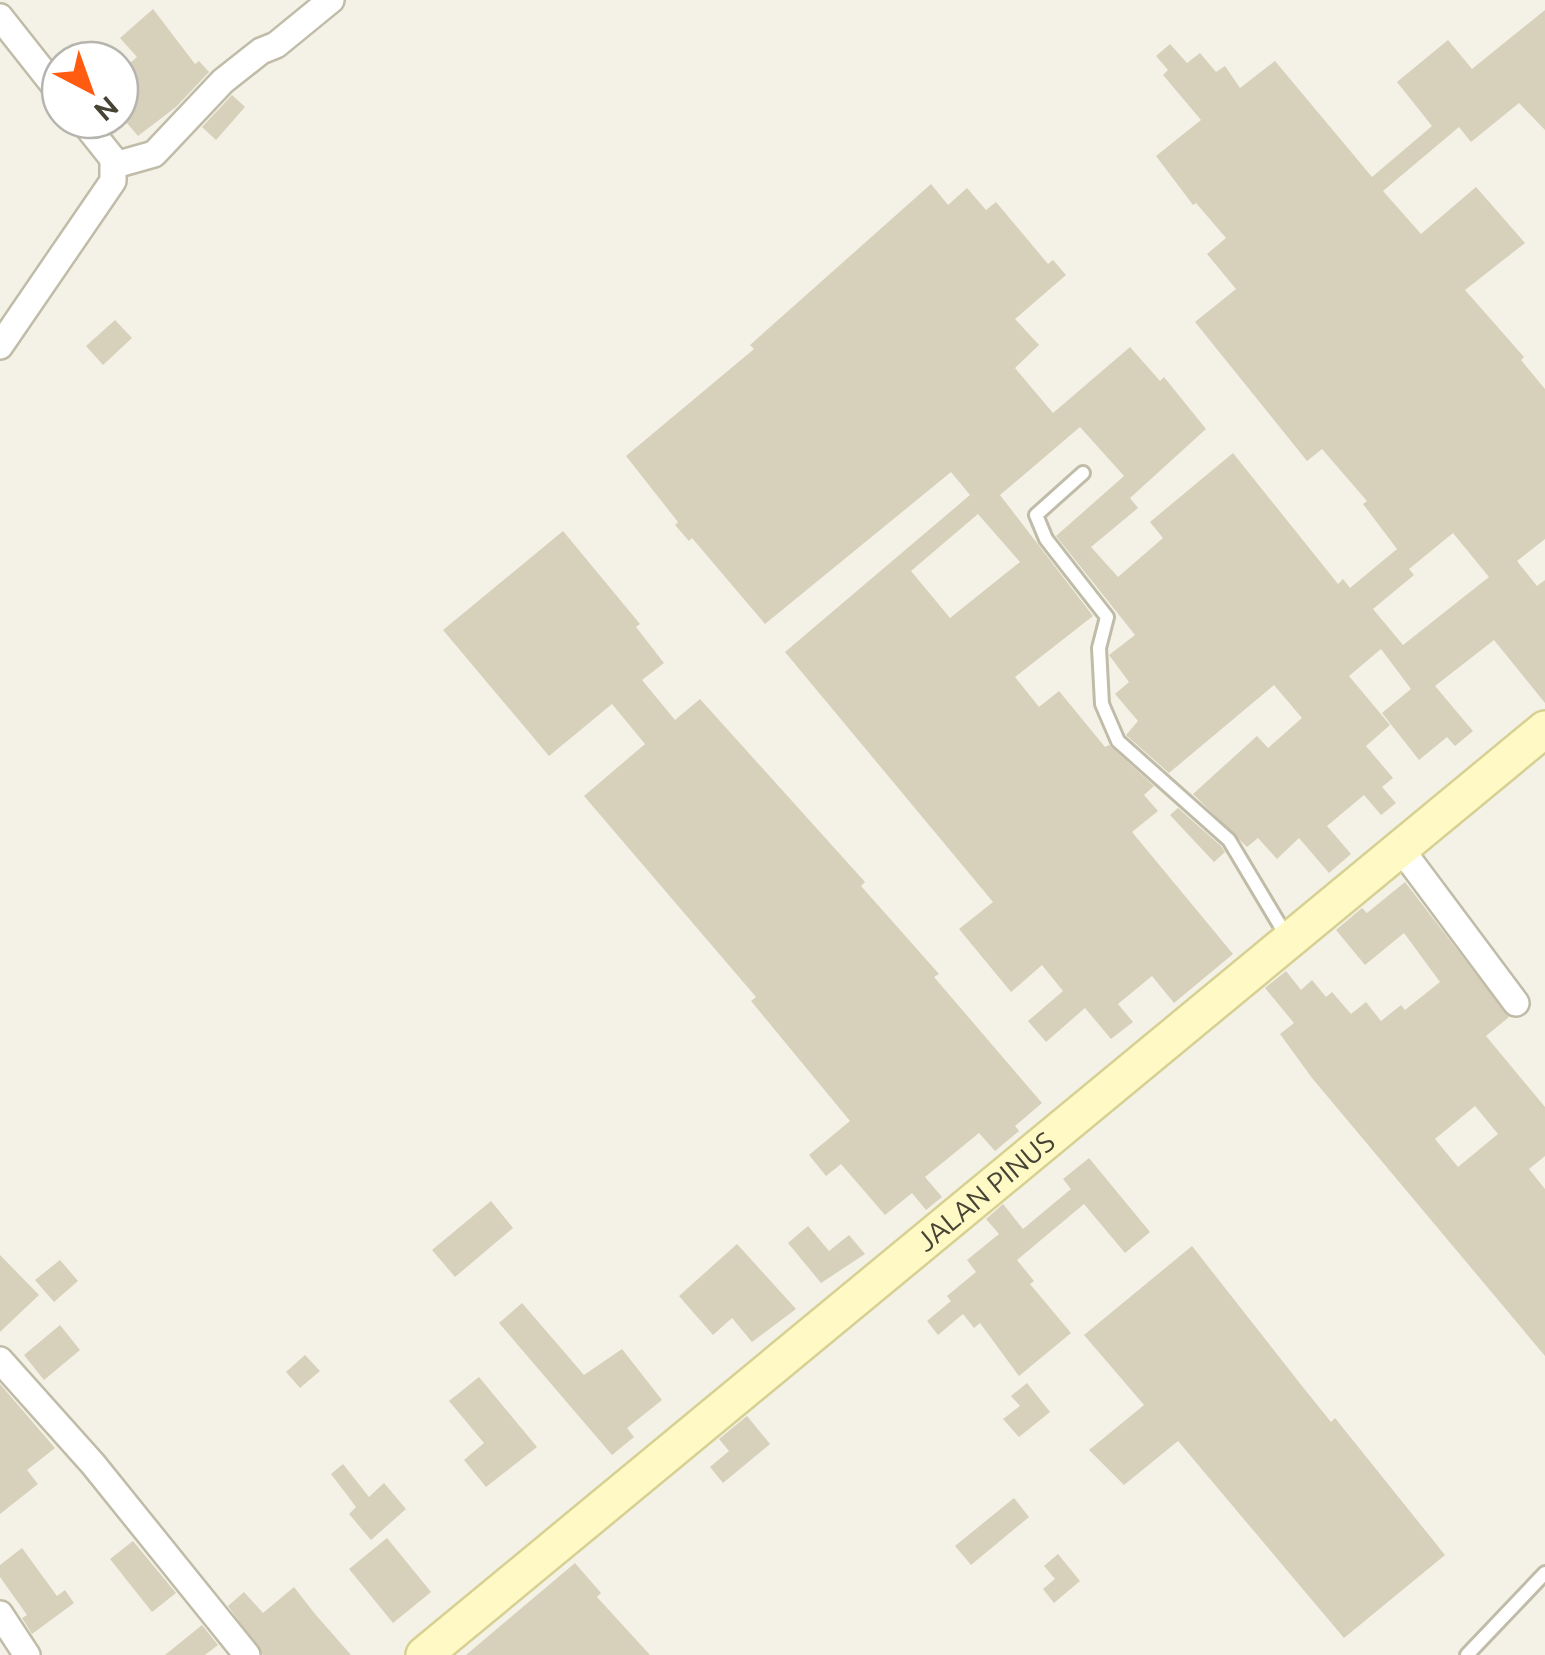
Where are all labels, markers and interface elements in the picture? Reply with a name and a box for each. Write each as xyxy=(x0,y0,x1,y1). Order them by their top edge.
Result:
north arrow xyxy=(40,40,140,140)
text: N xyxy=(89,91,125,128)
street label: JALAN PINUS xyxy=(910,1125,1060,1257)

